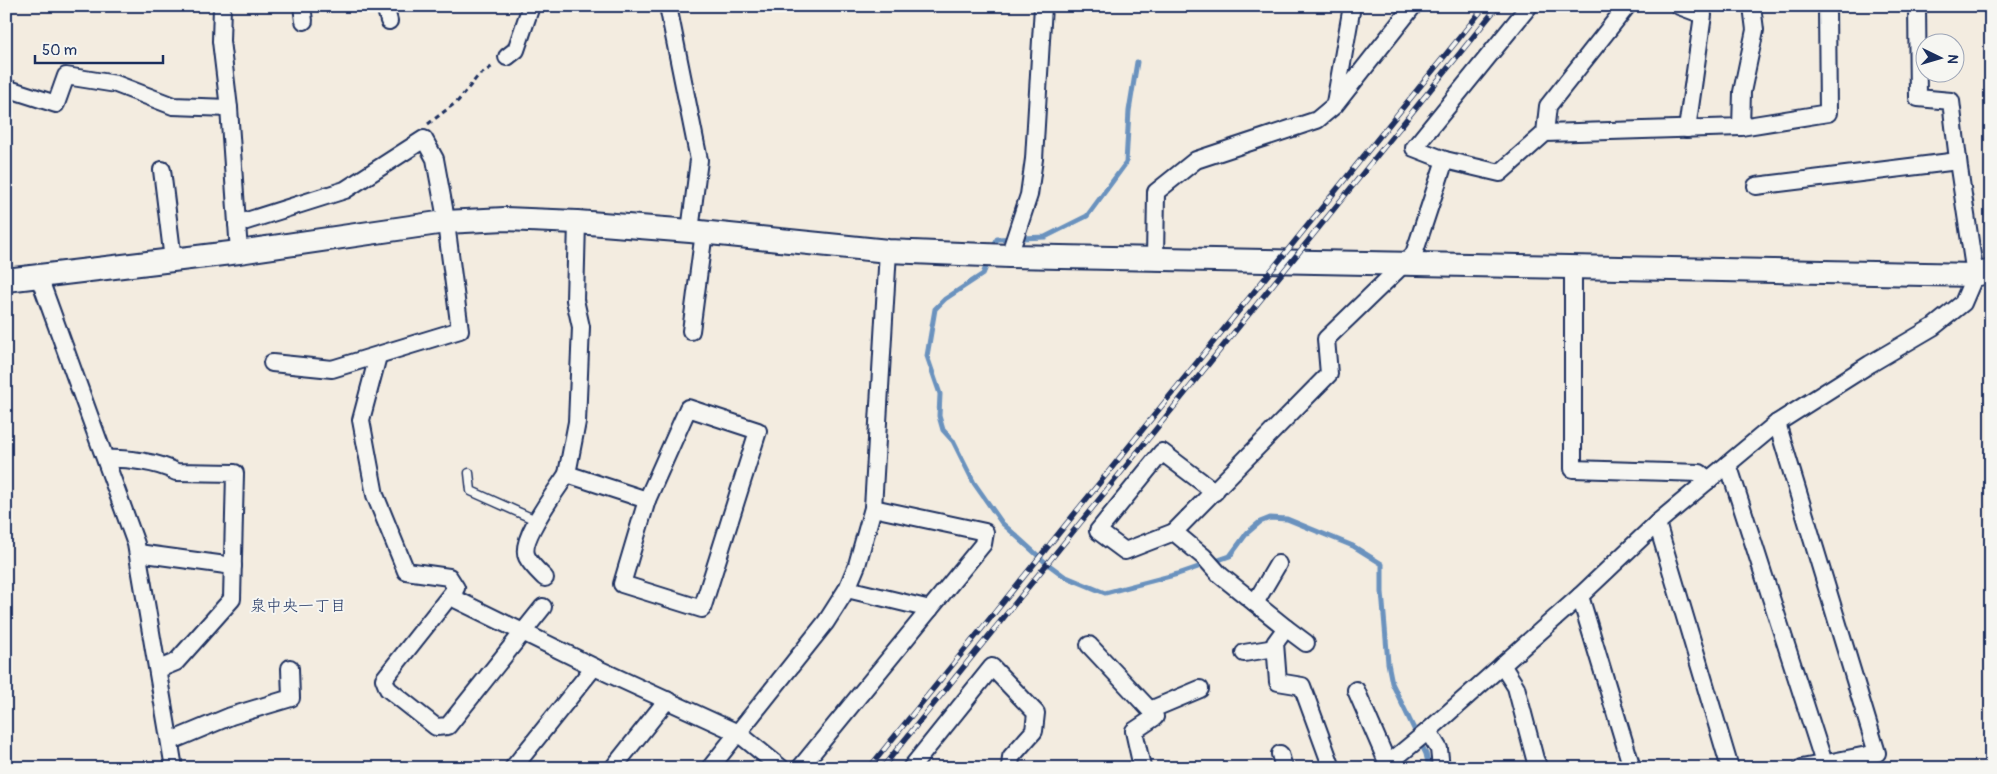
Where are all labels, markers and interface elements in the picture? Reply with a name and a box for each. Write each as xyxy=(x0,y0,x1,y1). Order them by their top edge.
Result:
scale bar xyxy=(35,32,162,64)
north arrow xyxy=(1914,32,1964,82)
text: 50 m xyxy=(42,41,77,60)
text: N xyxy=(1944,54,1961,65)
district label: 泉中央一丁目 xyxy=(250,596,346,616)

